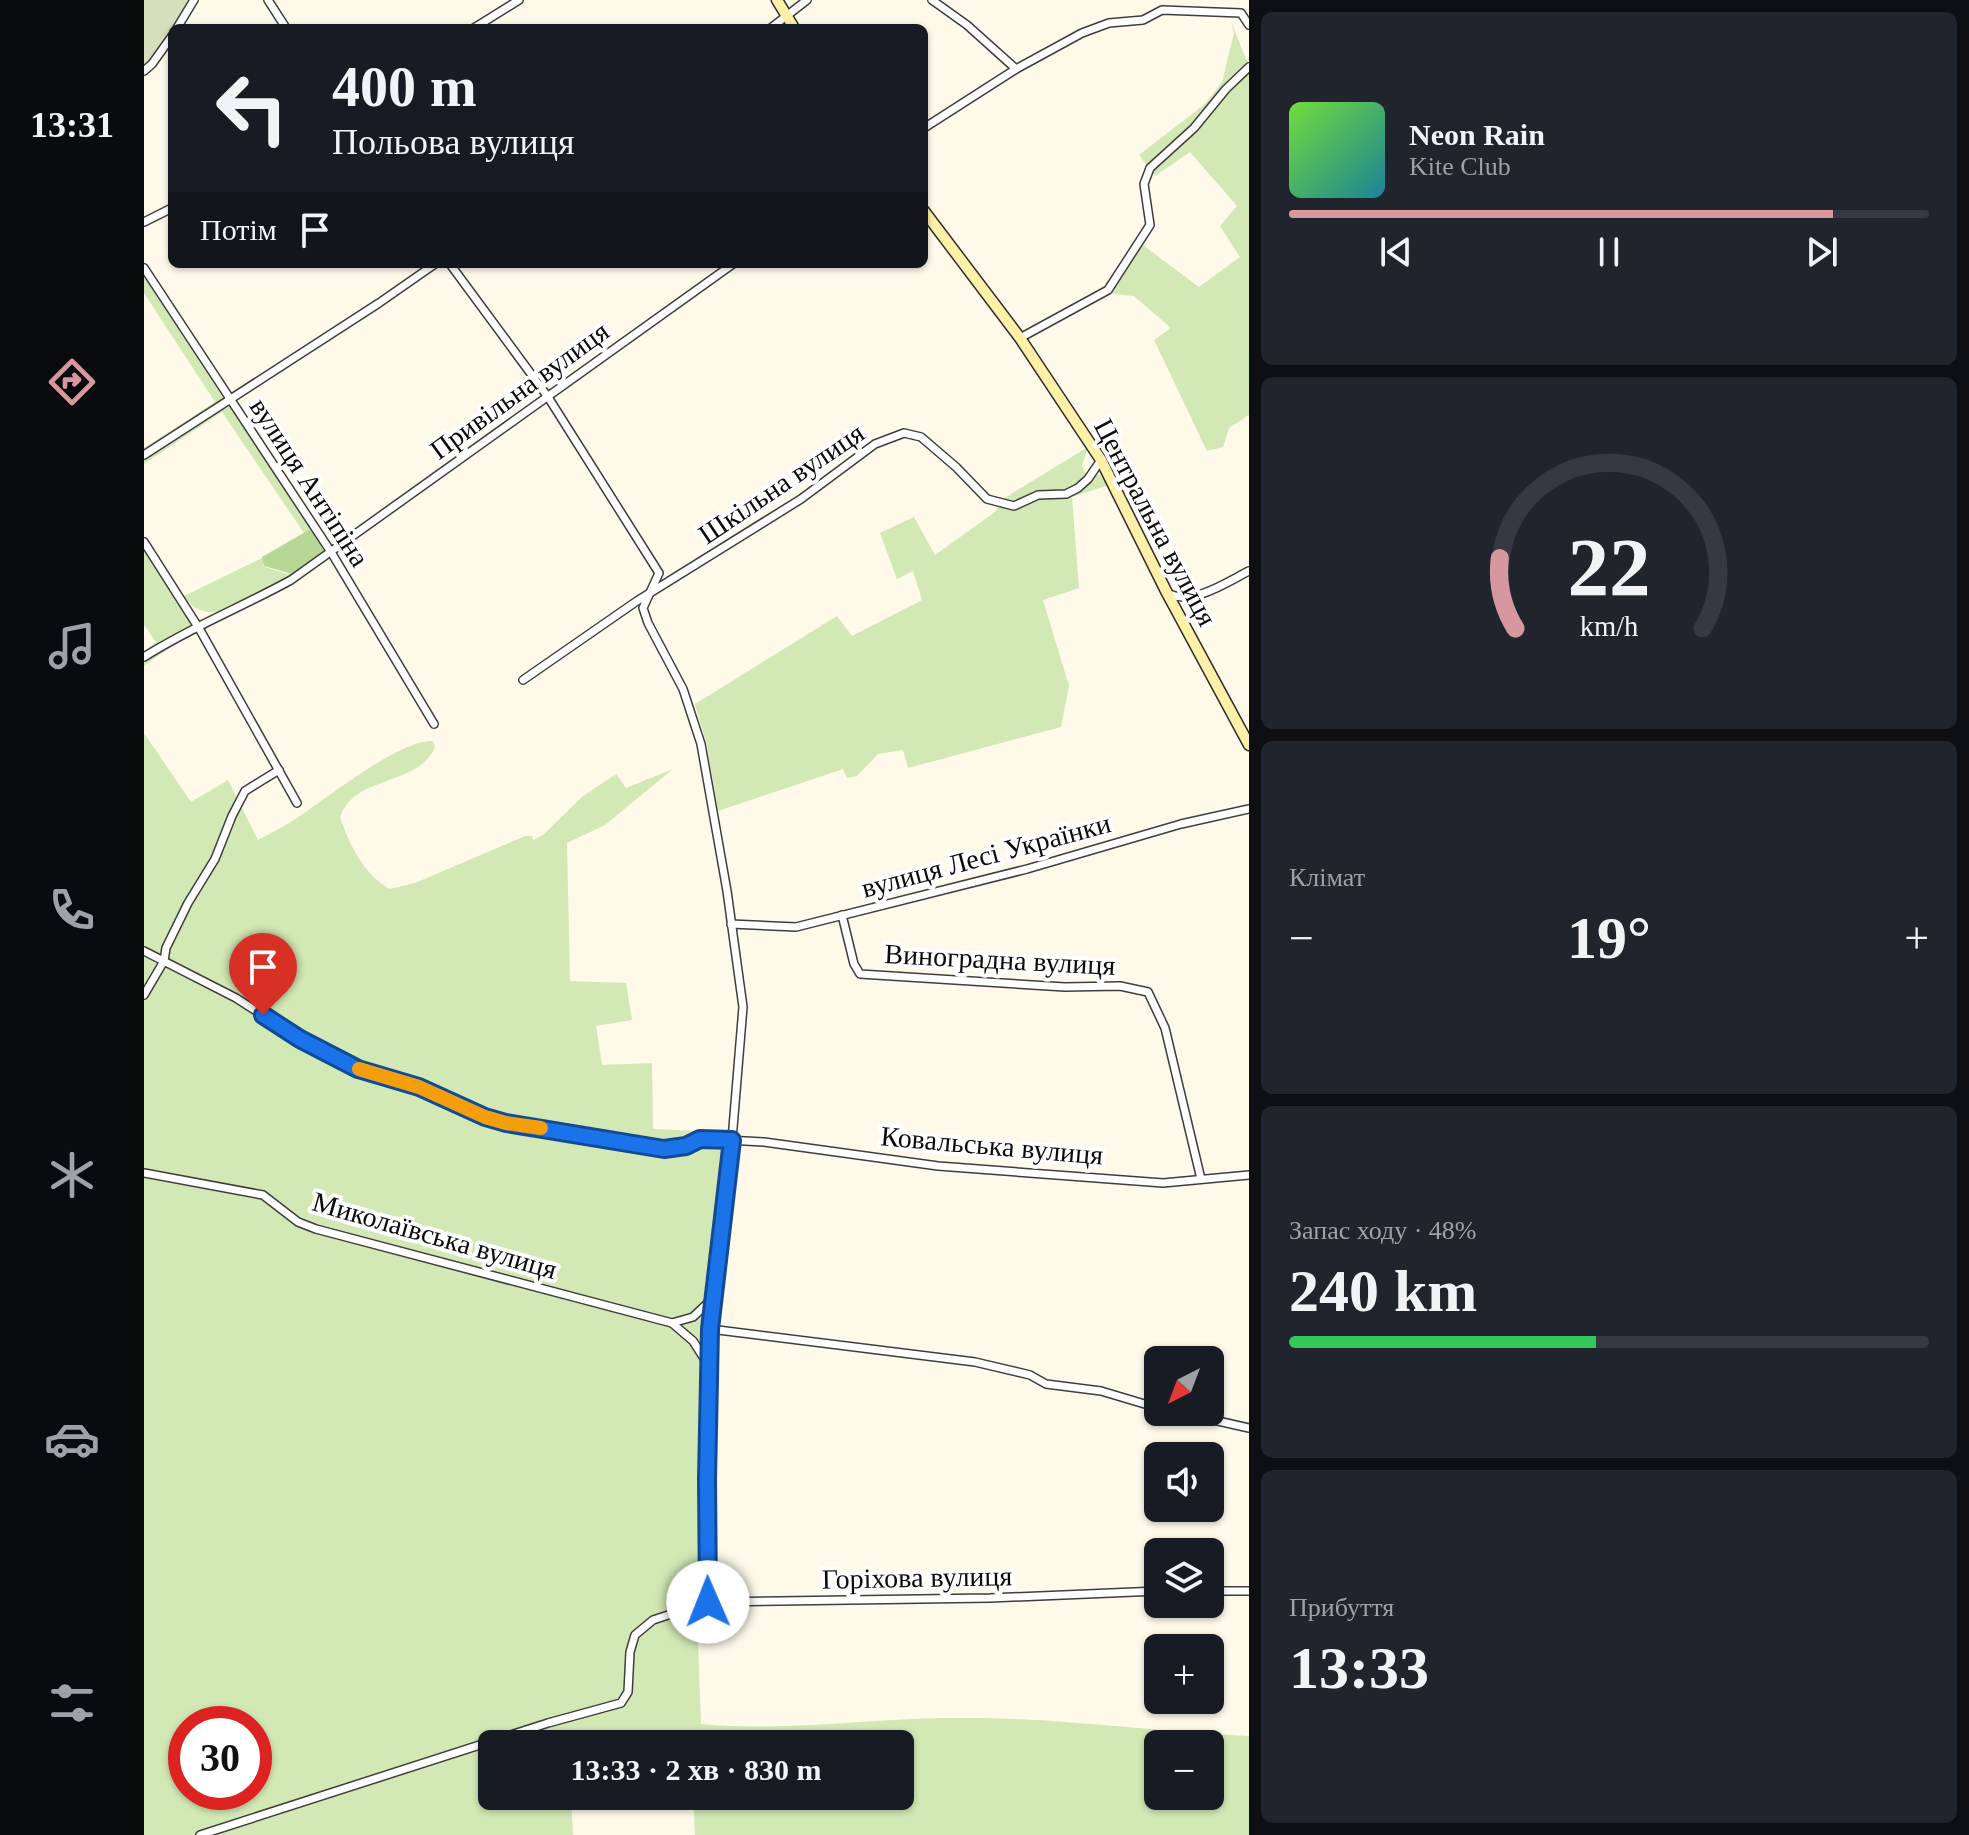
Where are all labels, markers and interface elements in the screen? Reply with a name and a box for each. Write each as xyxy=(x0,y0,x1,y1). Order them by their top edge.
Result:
icon: left xyxy=(200,56,304,160)
text: 400 m xyxy=(332,56,477,118)
text: 13:31 xyxy=(30,105,114,145)
text: Neon Rain xyxy=(1409,118,1545,151)
text: Польова вулиця xyxy=(332,122,575,162)
text: Kite Club xyxy=(1409,152,1511,181)
icon: arrive xyxy=(293,208,337,252)
text: Потім xyxy=(200,213,277,246)
icon: previous xyxy=(1374,230,1418,274)
icon: pause xyxy=(1587,230,1631,274)
icon: next xyxy=(1800,230,1844,274)
street label: Привільна вулиця xyxy=(424,315,615,466)
icon: directions xyxy=(44,354,100,410)
street label: вулиця Антіпіна xyxy=(244,392,376,573)
street label: Центральна вулиця xyxy=(1088,413,1223,631)
street label: Шкільна вулиця xyxy=(693,417,870,550)
text: 22 xyxy=(1567,520,1651,612)
text: km/h xyxy=(1580,611,1638,642)
icon: music xyxy=(44,618,100,674)
street label: вулиця Лесі Українки xyxy=(858,807,1114,904)
text: Клімат xyxy=(1289,863,1365,892)
icon: phone xyxy=(44,882,100,938)
text: 19° xyxy=(1567,905,1651,971)
text: − xyxy=(1289,914,1314,963)
text: + xyxy=(1904,914,1929,963)
pin xyxy=(229,933,297,1015)
street label: Виноградна вулиця xyxy=(884,938,1116,981)
icon: arrive xyxy=(241,945,285,989)
street label: Ковальська вулиця xyxy=(879,1120,1105,1171)
icon: climate xyxy=(44,1147,100,1203)
street label: Миколаївська вулиця xyxy=(309,1186,561,1285)
text: Запас ходу · 48% xyxy=(1289,1216,1477,1245)
text: 240 km xyxy=(1289,1258,1477,1324)
north arrow xyxy=(1144,1346,1224,1426)
map controls xyxy=(1144,1346,1224,1810)
icon: car xyxy=(44,1411,100,1467)
button: sound xyxy=(1144,1442,1224,1522)
button: layers xyxy=(1144,1538,1224,1618)
position arrow xyxy=(666,1560,750,1644)
street label: Горіхова вулиця xyxy=(821,1560,1013,1595)
text: Прибуття xyxy=(1289,1593,1394,1622)
button: + xyxy=(1144,1634,1224,1714)
text: 13:33 xyxy=(1289,1635,1429,1701)
icon: filters xyxy=(44,1675,100,1731)
speed limit sign: 30 xyxy=(168,1706,272,1810)
button: − xyxy=(1144,1730,1224,1810)
text: 13:33 · 2 хв · 830 m xyxy=(570,1753,822,1786)

